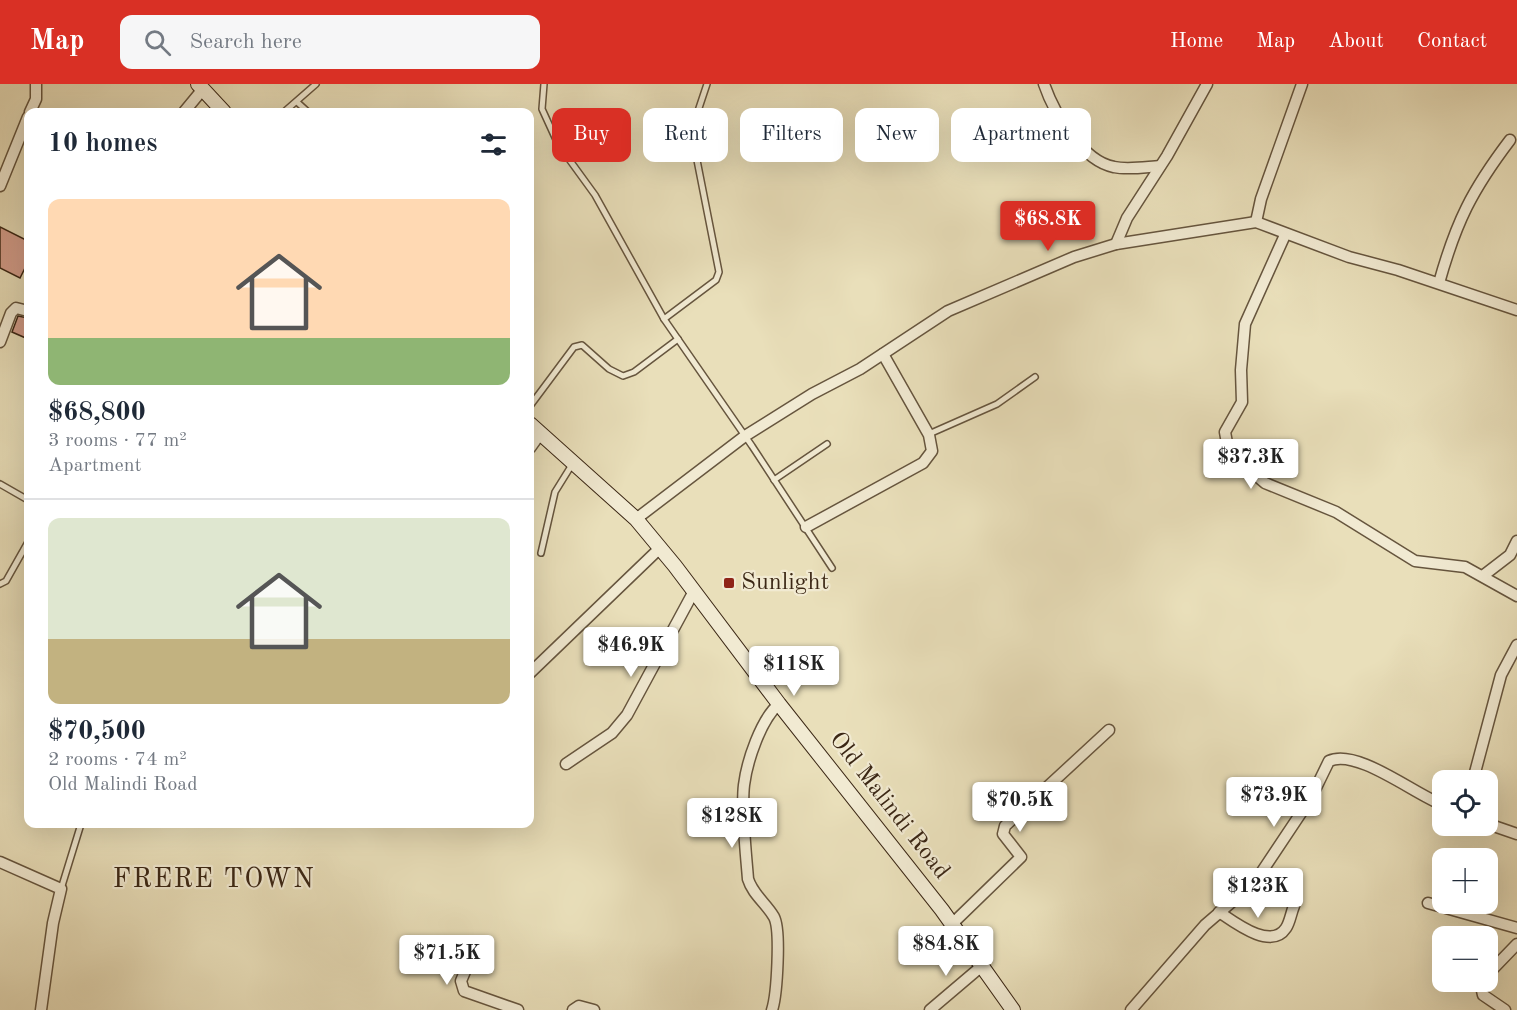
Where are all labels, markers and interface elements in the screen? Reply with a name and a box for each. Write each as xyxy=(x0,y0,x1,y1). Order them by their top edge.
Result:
search box xyxy=(120,15,540,69)
icon: search xyxy=(141,26,174,59)
text: Map xyxy=(30,28,84,56)
text: Search here xyxy=(189,31,302,53)
text: Home xyxy=(1170,31,1223,52)
text: Map xyxy=(1256,31,1295,52)
text: About xyxy=(1328,31,1384,52)
text: Contact xyxy=(1417,31,1487,52)
chip: Buy xyxy=(552,108,631,162)
chip: Rent xyxy=(643,108,728,162)
chip: Filters xyxy=(740,108,843,162)
chip: New xyxy=(855,108,939,162)
chip: Apartment xyxy=(951,108,1091,162)
icon: filters xyxy=(477,128,510,161)
text: 10 homes xyxy=(48,131,157,157)
pin: $68.8K xyxy=(999,201,1097,252)
text: $68.8K xyxy=(1014,210,1082,230)
icon: home xyxy=(225,238,333,346)
text: $68,800 xyxy=(48,400,146,426)
text: 3 rooms · 77 m² xyxy=(48,431,187,451)
pin: $37.3K xyxy=(1202,439,1300,490)
text: $37.3K xyxy=(1217,448,1285,468)
text: Apartment xyxy=(48,456,142,476)
icon: home xyxy=(225,557,333,665)
place label: Sunlight xyxy=(741,571,829,595)
marker: Sunlight xyxy=(722,576,736,590)
pin: $46.9K xyxy=(582,627,680,678)
text: $46.9K xyxy=(597,636,665,656)
pin: $118K xyxy=(752,646,836,697)
text: $118K xyxy=(763,655,825,675)
text: $70,500 xyxy=(48,719,146,745)
street label: Old Malindi Road xyxy=(824,728,954,884)
text: 2 rooms · 74 m² xyxy=(48,750,187,770)
map controls xyxy=(1432,770,1498,992)
button: locate xyxy=(1432,770,1498,836)
text: Old Malindi Road xyxy=(48,775,198,795)
pin: $73.9K xyxy=(1225,777,1323,828)
pin: $70.5K xyxy=(971,782,1069,833)
text: $73.9K xyxy=(1240,786,1308,806)
text: $70.5K xyxy=(986,791,1054,811)
pin: $128K xyxy=(690,798,774,849)
text: $128K xyxy=(701,807,763,827)
button: + xyxy=(1432,848,1498,914)
district label: FRERE TOWN xyxy=(113,866,315,893)
pin: $123K xyxy=(1216,868,1300,919)
text: $123K xyxy=(1227,877,1289,897)
pin: $84.8K xyxy=(897,926,995,977)
button: − xyxy=(1432,926,1498,992)
pin: $71.5K xyxy=(398,935,496,986)
text: $84.8K xyxy=(912,935,980,955)
text: $71.5K xyxy=(413,944,481,964)

